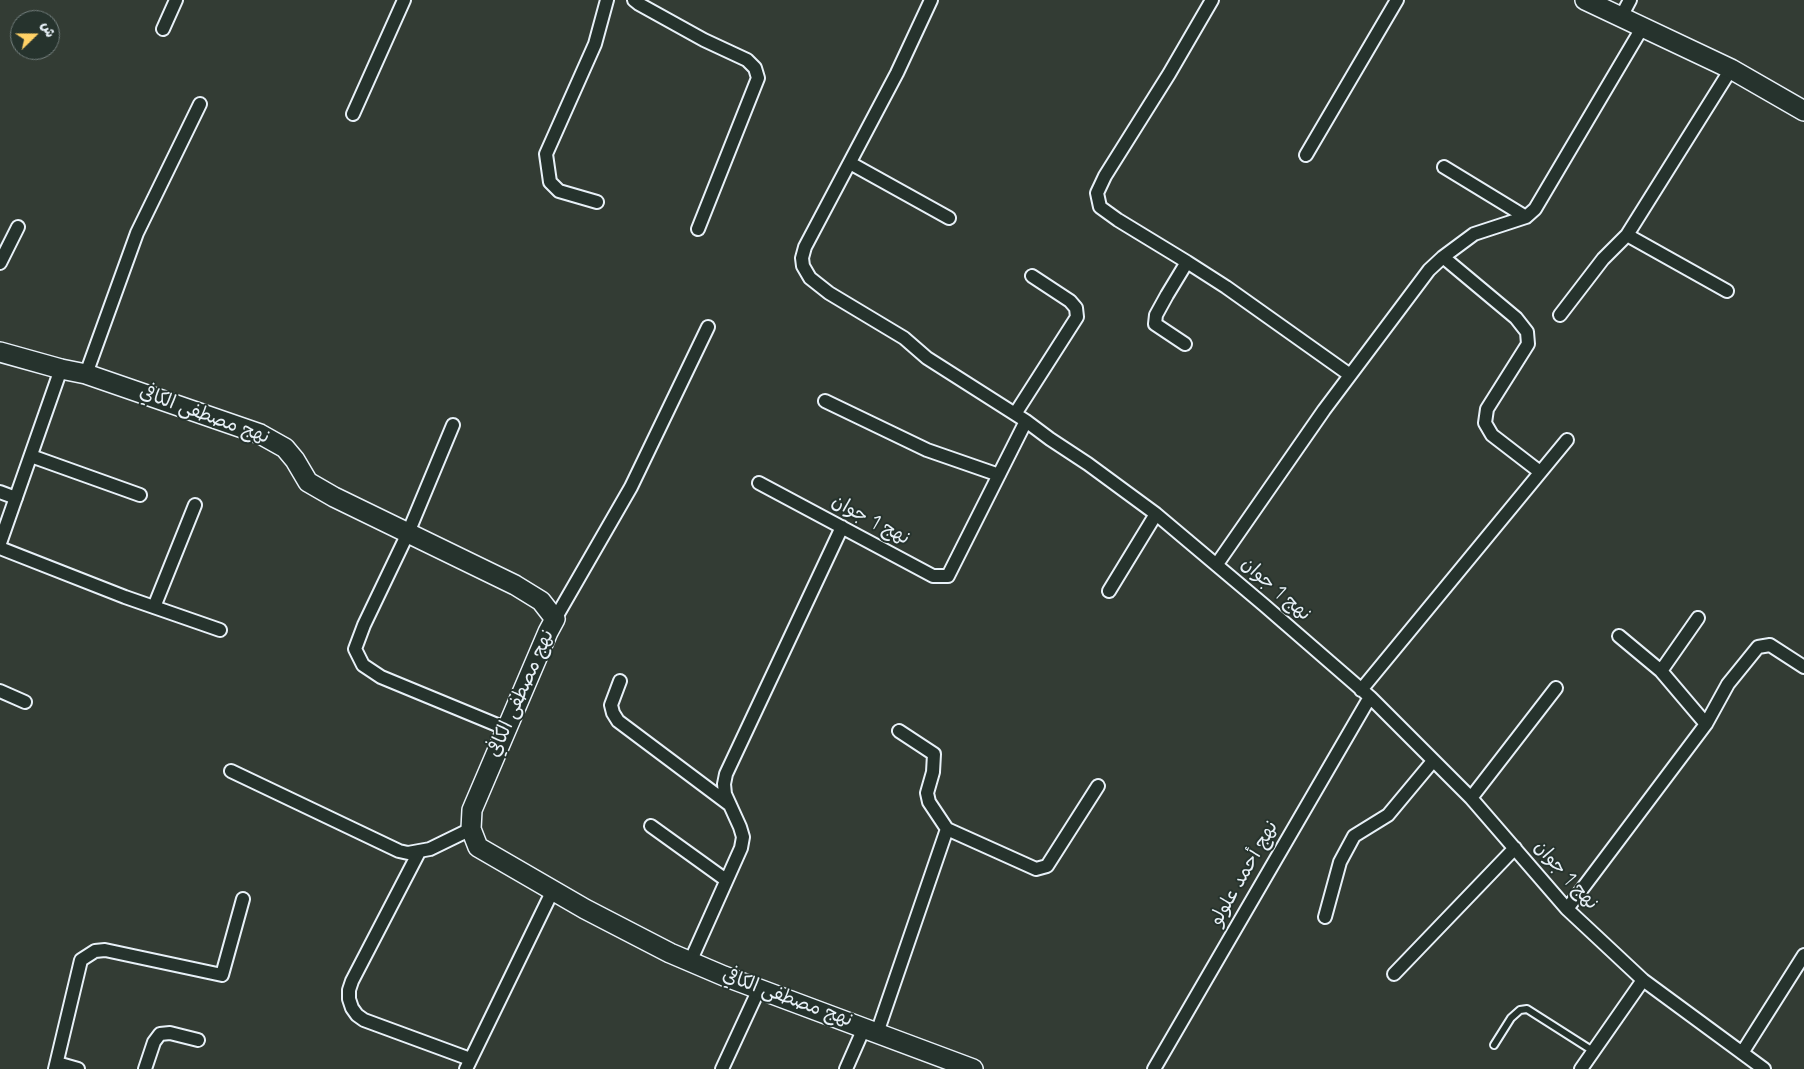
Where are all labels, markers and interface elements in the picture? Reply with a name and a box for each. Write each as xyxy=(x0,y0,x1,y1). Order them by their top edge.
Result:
north arrow xyxy=(10,10,60,60)
text: ش xyxy=(37,19,59,40)
street label: نهج مصطفى الكافي xyxy=(136,382,272,450)
street label: نهج 1 جوان xyxy=(827,491,913,551)
street label: نهج 1 جوان xyxy=(1235,553,1315,627)
street label: نهج مصطفى الكافي xyxy=(484,627,560,761)
street label: نهج أحمد علولو xyxy=(1206,818,1284,930)
street label: نهج 1 جوان xyxy=(1528,837,1602,915)
street label: نهج مصطفى الكافي xyxy=(719,965,855,1033)

